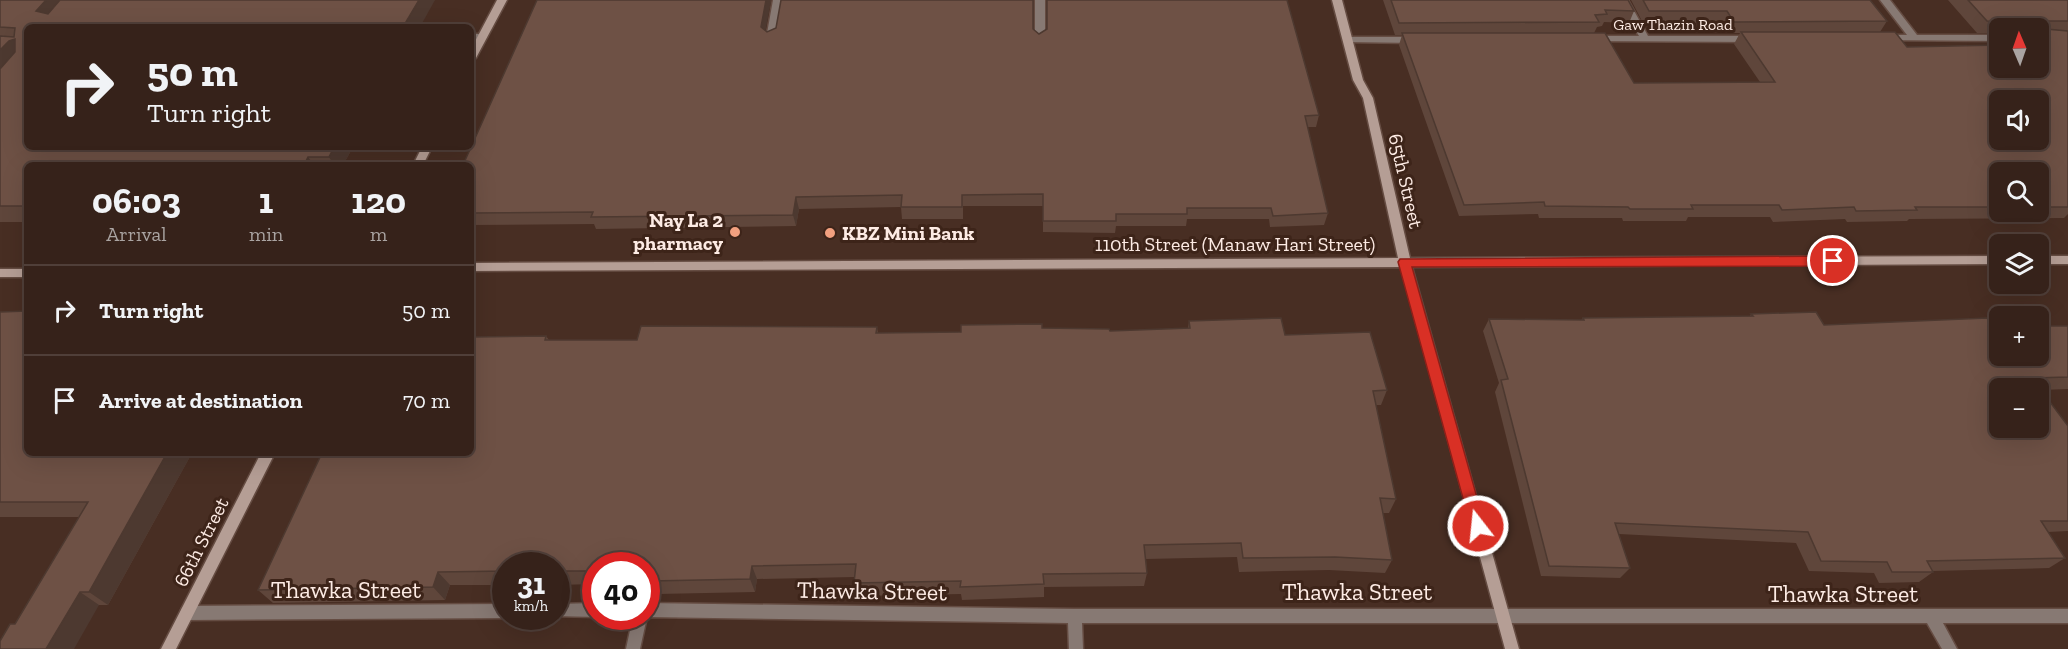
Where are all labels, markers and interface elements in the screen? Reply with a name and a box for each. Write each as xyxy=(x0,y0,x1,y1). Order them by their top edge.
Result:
street label: Gaw Thazin Road xyxy=(1613,15,1733,34)
north arrow xyxy=(1989,18,2049,78)
map controls xyxy=(1989,18,2049,438)
text: 50 m xyxy=(147,46,238,97)
icon: right xyxy=(48,48,126,126)
button: sound xyxy=(1989,90,2049,150)
text: Turn right xyxy=(147,97,271,129)
street label: 65th Street xyxy=(1383,131,1429,231)
button: search xyxy=(1989,162,2049,222)
text: 06:03 xyxy=(92,179,181,222)
text: 1 xyxy=(259,179,273,222)
text: 120 xyxy=(351,179,406,222)
place label: Nay La 2 pharmacy xyxy=(633,208,723,255)
place label: KBZ Mini Bank xyxy=(842,221,974,245)
text: Arrival xyxy=(106,222,167,246)
text: min xyxy=(249,222,283,246)
text: m xyxy=(370,222,387,246)
marker: Nay La 2 pharmacy xyxy=(728,225,742,239)
marker: KBZ Mini Bank xyxy=(823,226,837,240)
street label: 110th Street (Manaw Hari Street) xyxy=(1095,232,1375,256)
button: layers xyxy=(1989,234,2049,294)
pin xyxy=(1807,235,1858,286)
icon: arrive xyxy=(1816,244,1849,277)
icon: right xyxy=(48,294,81,327)
text: Turn right xyxy=(99,297,203,324)
text: 50 m xyxy=(402,297,450,324)
button: + xyxy=(1989,306,2049,366)
button: − xyxy=(1989,378,2049,438)
icon: arrive xyxy=(48,384,81,417)
text: Arrive at destination xyxy=(99,387,302,414)
text: 70 m xyxy=(403,387,450,414)
street label: 66th Street xyxy=(168,493,234,591)
position arrow xyxy=(1446,494,1510,558)
speed limit sign: 40 xyxy=(582,552,660,630)
text: 31 xyxy=(517,566,545,602)
street label: Thawka Street xyxy=(271,575,421,604)
street label: Thawka Street xyxy=(797,575,948,606)
street label: Thawka Street xyxy=(1282,577,1432,606)
street label: Thawka Street xyxy=(1768,579,1918,608)
text: km/h xyxy=(514,597,548,615)

